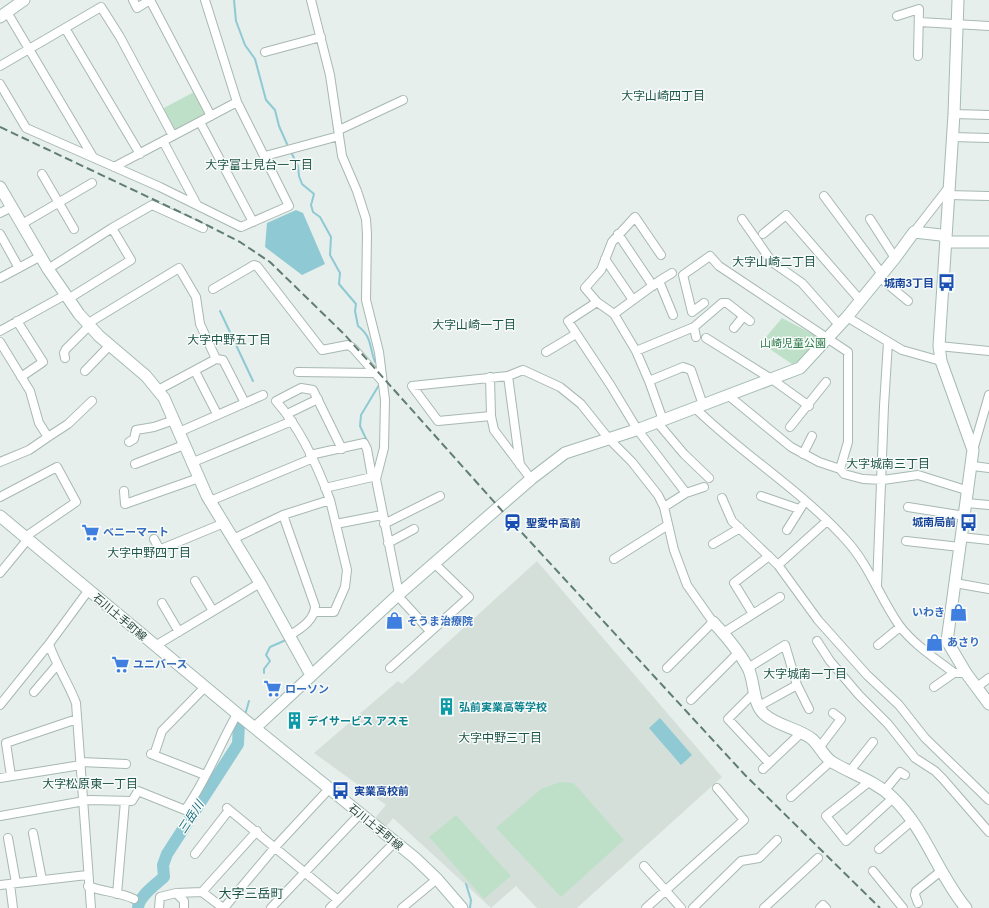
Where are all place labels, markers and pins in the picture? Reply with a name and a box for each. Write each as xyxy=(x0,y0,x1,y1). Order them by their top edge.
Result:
bus stop icon: 城南3丁目 xyxy=(937,273,957,293)
place label: 城南3丁目 xyxy=(884,277,934,290)
bus stop icon: 城南局前 xyxy=(959,512,979,532)
station icon: 聖愛中高前 xyxy=(503,513,523,533)
place label: 城南局前 xyxy=(912,516,956,529)
place label: 聖愛中高前 xyxy=(526,517,581,530)
supermarket icon: ベニーマート xyxy=(80,522,100,542)
place label: ベニーマート xyxy=(103,526,169,539)
shop icon: いわき xyxy=(948,602,968,622)
place label: いわき xyxy=(912,606,945,619)
shop icon: そうま治療院 xyxy=(384,611,404,631)
place label: そうま治療院 xyxy=(407,615,473,628)
shop icon: あさり xyxy=(924,632,944,652)
place label: あさり xyxy=(947,636,980,649)
supermarket icon: ユニバース xyxy=(110,654,130,674)
place label: ユニバース xyxy=(133,658,187,671)
supermarket icon: ローソン xyxy=(262,679,282,699)
place label: ローソン xyxy=(285,683,329,696)
building icon: 弘前実業高等学校 xyxy=(436,697,456,717)
place label: 弘前実業高等学校 xyxy=(459,701,547,714)
building icon: デイサービス アスモ xyxy=(284,711,304,731)
place label: デイサービス アスモ xyxy=(307,715,409,728)
bus stop icon: 実業高校前 xyxy=(331,781,351,801)
place label: 実業高校前 xyxy=(354,785,409,798)

